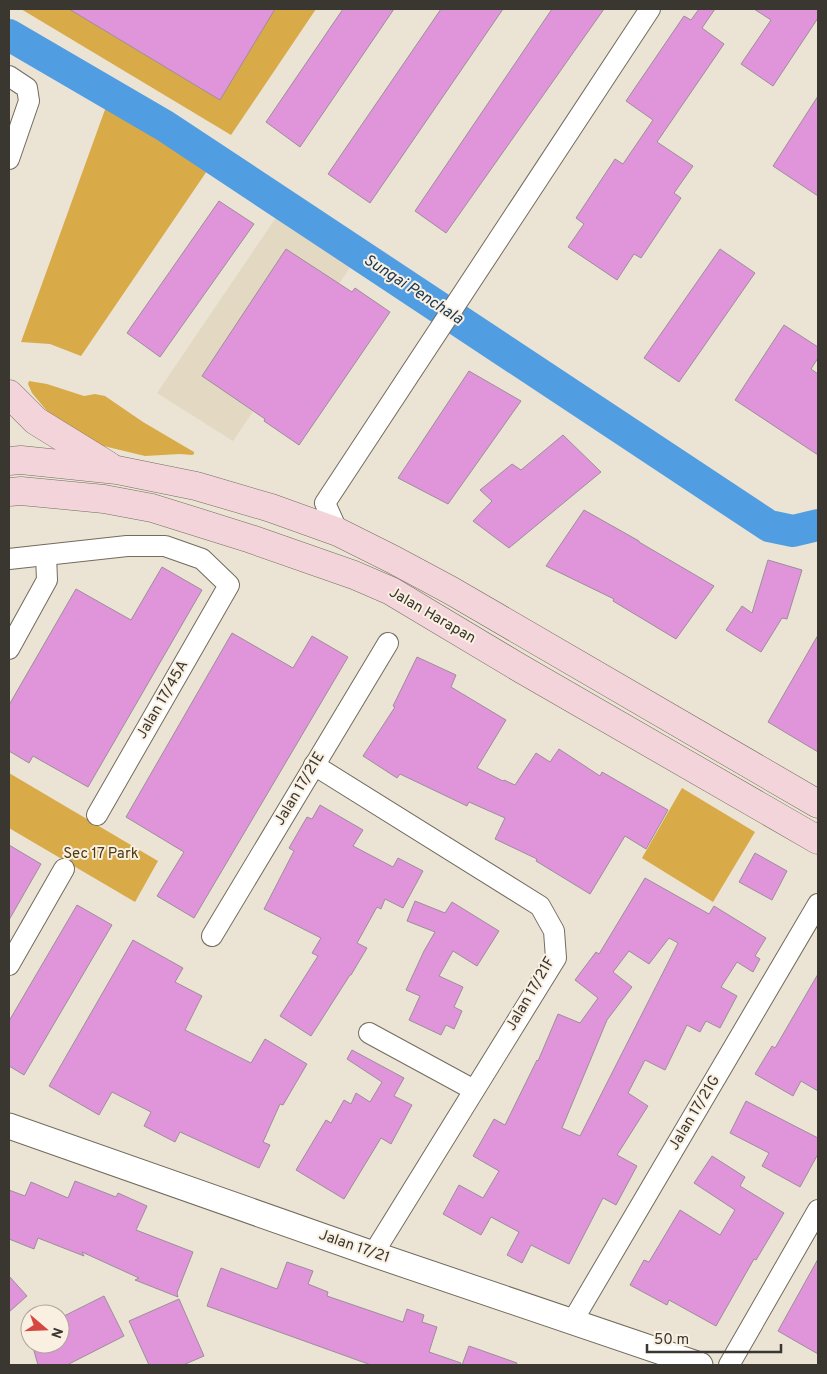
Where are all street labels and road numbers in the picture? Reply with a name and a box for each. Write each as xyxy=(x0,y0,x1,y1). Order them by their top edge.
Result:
street label: Jalan Harapan xyxy=(385,584,479,648)
street label: Jalan 17/45A xyxy=(133,657,193,743)
street label: Jalan 17/21E xyxy=(271,749,329,829)
street label: Jalan 17/21F xyxy=(502,954,560,1034)
street label: Jalan 17/21G xyxy=(665,1072,725,1154)
street label: Jalan 17/21 xyxy=(316,1226,392,1268)

